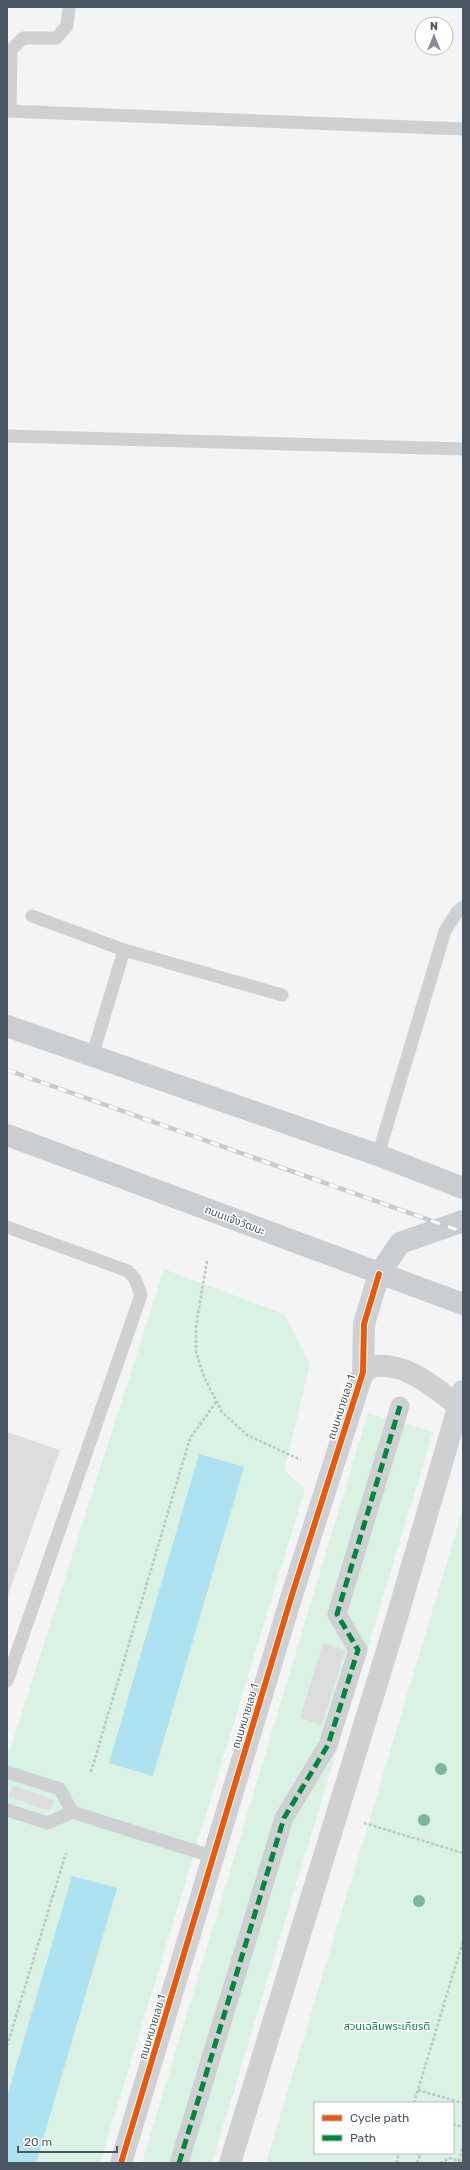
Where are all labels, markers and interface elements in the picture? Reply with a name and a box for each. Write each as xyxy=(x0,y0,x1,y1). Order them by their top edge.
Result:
north arrow xyxy=(414,16,454,56)
text: N xyxy=(430,20,438,33)
street label: ถนนแจ้งวัฒนะ xyxy=(203,1203,267,1238)
street label: ถนนหมายเลข 1 xyxy=(325,1373,358,1441)
street label: ถนนหมายเลข 1 xyxy=(229,1682,262,1750)
street label: ถนนหมายเลข 1 xyxy=(136,1993,169,2061)
park label: สวนเฉลิมพระเกียรติ xyxy=(344,2020,430,2033)
legend xyxy=(314,2102,454,2154)
text: Cycle path xyxy=(350,2111,409,2125)
scale bar xyxy=(18,2128,117,2154)
text: Path xyxy=(350,2131,376,2145)
text: 20 m xyxy=(24,2135,52,2149)

